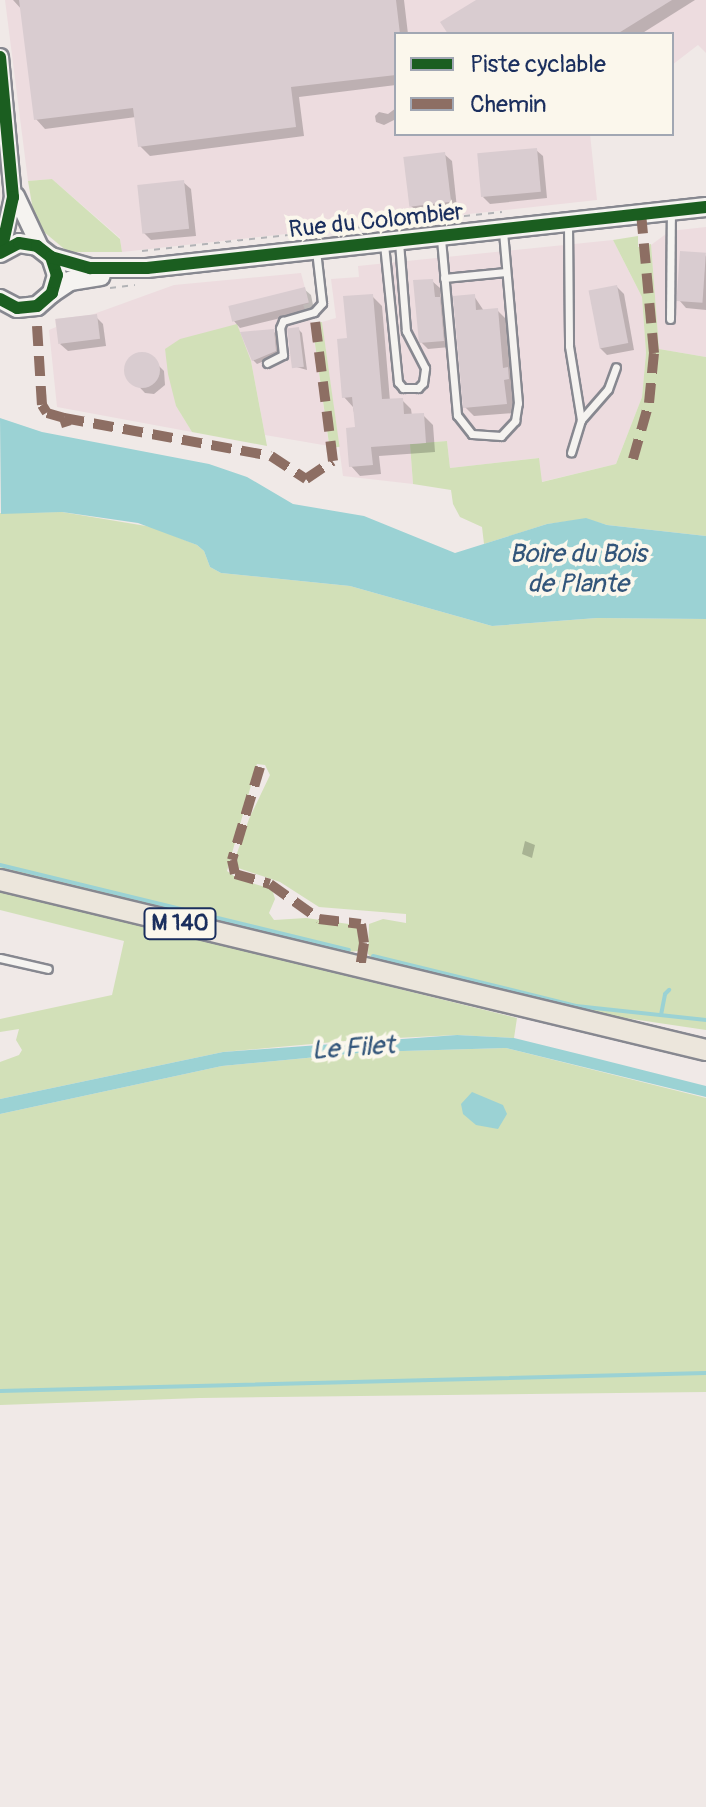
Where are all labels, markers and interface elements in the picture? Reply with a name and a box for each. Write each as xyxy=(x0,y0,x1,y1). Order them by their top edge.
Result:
legend xyxy=(394,32,674,136)
text: Piste cyclable xyxy=(470,50,606,79)
text: Chemin xyxy=(470,90,547,119)
street label: Rue du Colombier xyxy=(287,198,465,244)
water label: Boire du Bois de Plante xyxy=(510,539,646,600)
road number: M 140 xyxy=(142,906,218,942)
water label: Le Filet xyxy=(311,1031,395,1067)

